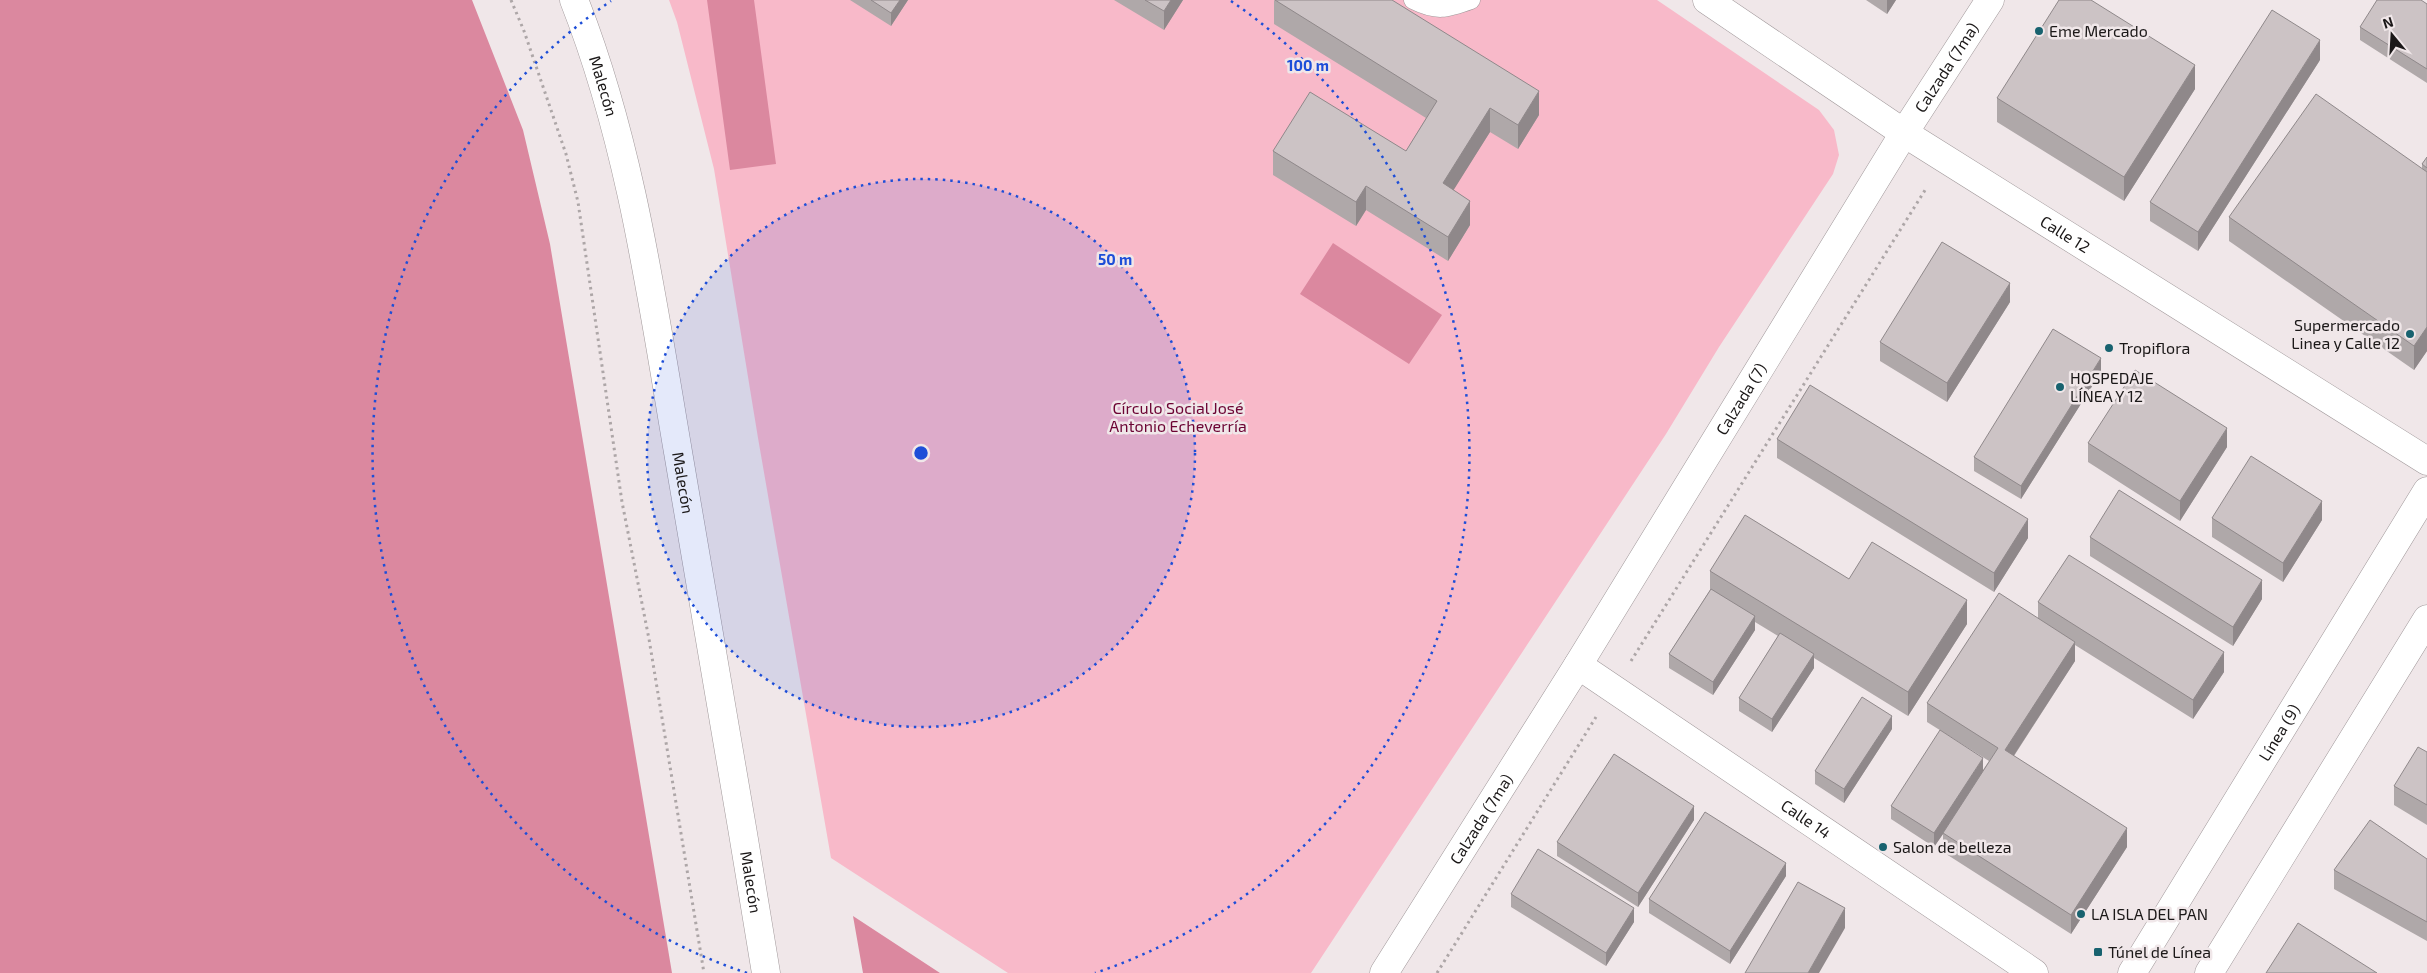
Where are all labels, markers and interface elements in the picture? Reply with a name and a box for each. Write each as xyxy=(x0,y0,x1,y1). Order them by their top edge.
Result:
north arrow xyxy=(2367,10,2417,60)
text: N xyxy=(2380,13,2395,32)
street label: Calzada (7ma) xyxy=(1910,19,1982,116)
place label: Eme Mercado xyxy=(2049,21,2148,40)
marker: Eme Mercado xyxy=(2033,25,2045,37)
street label: Malecón xyxy=(586,53,622,118)
text: 100 m xyxy=(1287,56,1329,74)
street label: Calle 12 xyxy=(2037,211,2094,256)
text: 50 m xyxy=(1098,250,1132,268)
place label: Supermercado Linea y Calle 12 xyxy=(2291,315,2400,352)
marker: Supermercado Linea y Calle 12 xyxy=(2404,328,2416,340)
place label: Tropiflora xyxy=(2119,338,2190,357)
marker: Tropiflora xyxy=(2103,342,2115,354)
street label: Calzada (7) xyxy=(1711,359,1770,438)
place label: HOSPEDAJE LÍNEA Y 12 xyxy=(2070,368,2154,405)
marker: HOSPEDAJE LÍNEA Y 12 xyxy=(2054,381,2066,393)
park label: Círculo Social José Antonio Echeverría xyxy=(1109,398,1247,435)
centre of rings xyxy=(912,444,930,462)
street label: Malecón xyxy=(669,450,698,515)
street label: Línea (9) xyxy=(2254,700,2303,764)
street label: Calzada (7ma) xyxy=(1445,770,1516,867)
street label: Calle 14 xyxy=(1778,795,1835,842)
place label: Salon de belleza xyxy=(1893,837,2012,856)
marker: Salon de belleza xyxy=(1877,841,1889,853)
street label: Malecón xyxy=(737,850,766,914)
place label: LA ISLA DEL PAN xyxy=(2091,904,2208,923)
marker: LA ISLA DEL PAN xyxy=(2075,908,2087,920)
place label: Túnel de Línea xyxy=(2108,942,2211,961)
marker: Túnel de Línea xyxy=(2092,946,2104,958)

